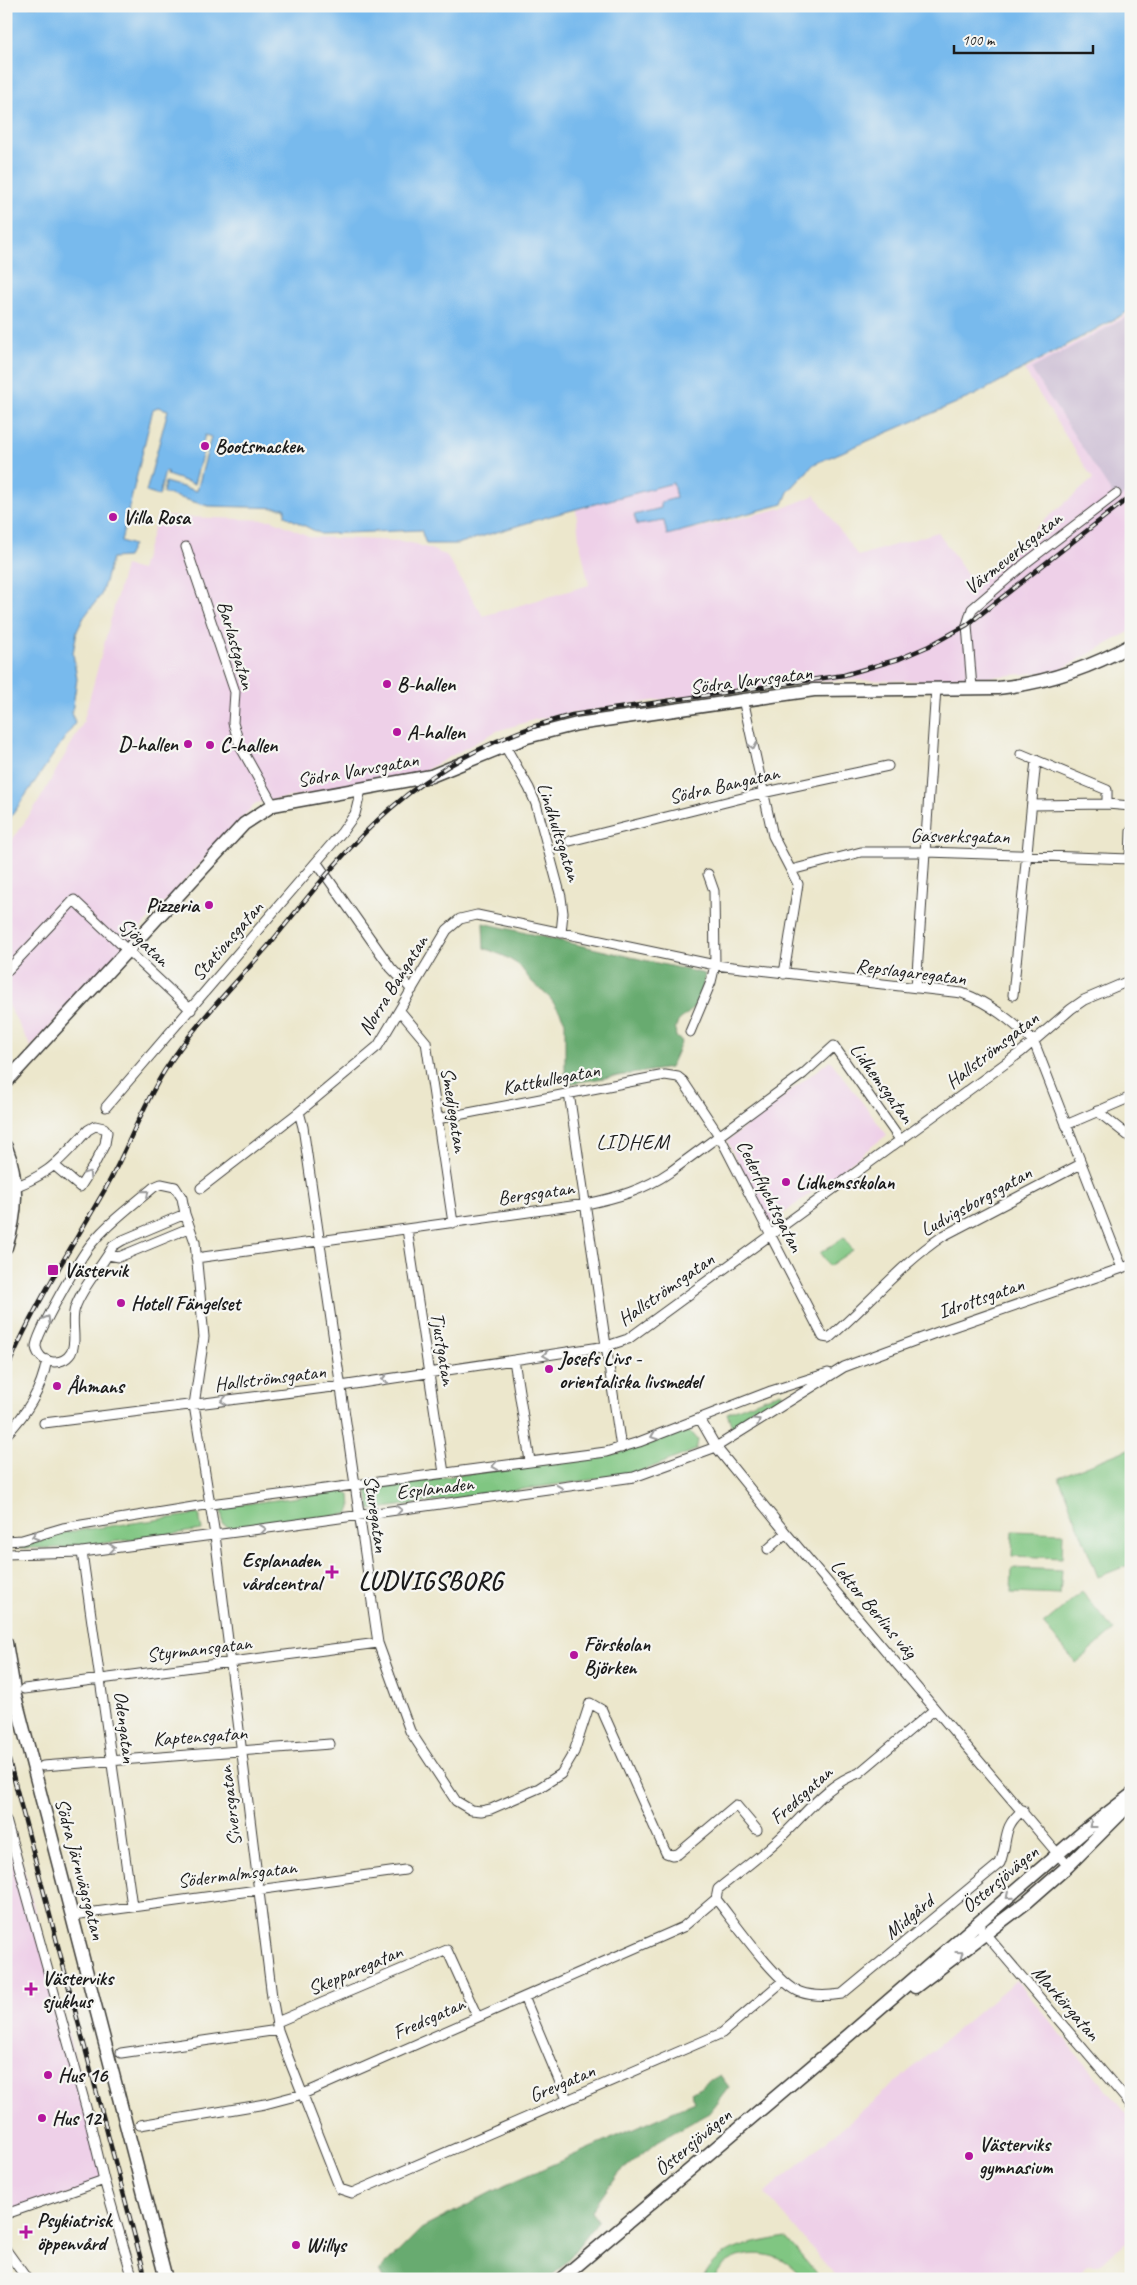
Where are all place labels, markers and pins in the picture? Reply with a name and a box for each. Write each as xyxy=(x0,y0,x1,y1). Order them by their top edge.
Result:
place label: Bootsmacken xyxy=(215,434,306,459)
marker: Bootsmacken xyxy=(199,440,211,452)
place label: Villa Rosa xyxy=(123,505,192,530)
marker: Villa Rosa xyxy=(107,511,119,523)
place label: B-hallen xyxy=(397,672,456,697)
marker: B-hallen xyxy=(381,678,393,690)
place label: A-hallen xyxy=(407,720,466,745)
marker: A-hallen xyxy=(391,726,403,738)
place label: D-hallen xyxy=(118,732,179,757)
place label: C-hallen xyxy=(220,733,278,758)
marker: D-hallen xyxy=(182,738,194,750)
marker: C-hallen xyxy=(204,739,216,751)
place label: Pizzeria xyxy=(146,893,201,918)
marker: Pizzeria xyxy=(203,899,215,911)
place label: Lidhemsskolan xyxy=(796,1170,895,1195)
marker: Lidhemsskolan xyxy=(780,1176,792,1188)
place label: Västervik xyxy=(64,1258,130,1283)
marker: Västervik xyxy=(46,1263,60,1277)
place label: Hotell Fängelset xyxy=(131,1291,242,1316)
marker: Hotell Fängelset xyxy=(115,1297,127,1309)
place label: Josefs Livs - orientaliska livsmedel xyxy=(557,1346,705,1394)
marker: Josefs Livs - orientaliska livsmedel xyxy=(543,1363,555,1375)
place label: Åhmans xyxy=(67,1374,126,1399)
marker: Åhmans xyxy=(51,1380,63,1392)
place label: Esplanaden vårdcentral xyxy=(241,1548,325,1596)
marker: Esplanaden vårdcentral xyxy=(325,1565,339,1579)
place label: Förskolan Björken xyxy=(584,1632,651,1680)
marker: Förskolan Björken xyxy=(568,1649,580,1661)
place label: Västerviks sjukhus xyxy=(42,1966,115,2014)
marker: Västerviks sjukhus xyxy=(24,1982,38,1996)
place label: Hus 16 xyxy=(58,2063,109,2088)
marker: Hus 16 xyxy=(42,2069,54,2081)
place label: Hus 12 xyxy=(52,2106,103,2131)
marker: Hus 12 xyxy=(36,2112,48,2124)
place label: Västerviks gymnasium xyxy=(979,2132,1054,2181)
marker: Västerviks gymnasium xyxy=(963,2150,975,2162)
place label: Psykiatrisk öppenvård xyxy=(37,2208,114,2256)
marker: Psykiatrisk öppenvård xyxy=(19,2225,33,2239)
place label: Willys xyxy=(306,2233,348,2258)
marker: Willys xyxy=(290,2239,302,2251)

